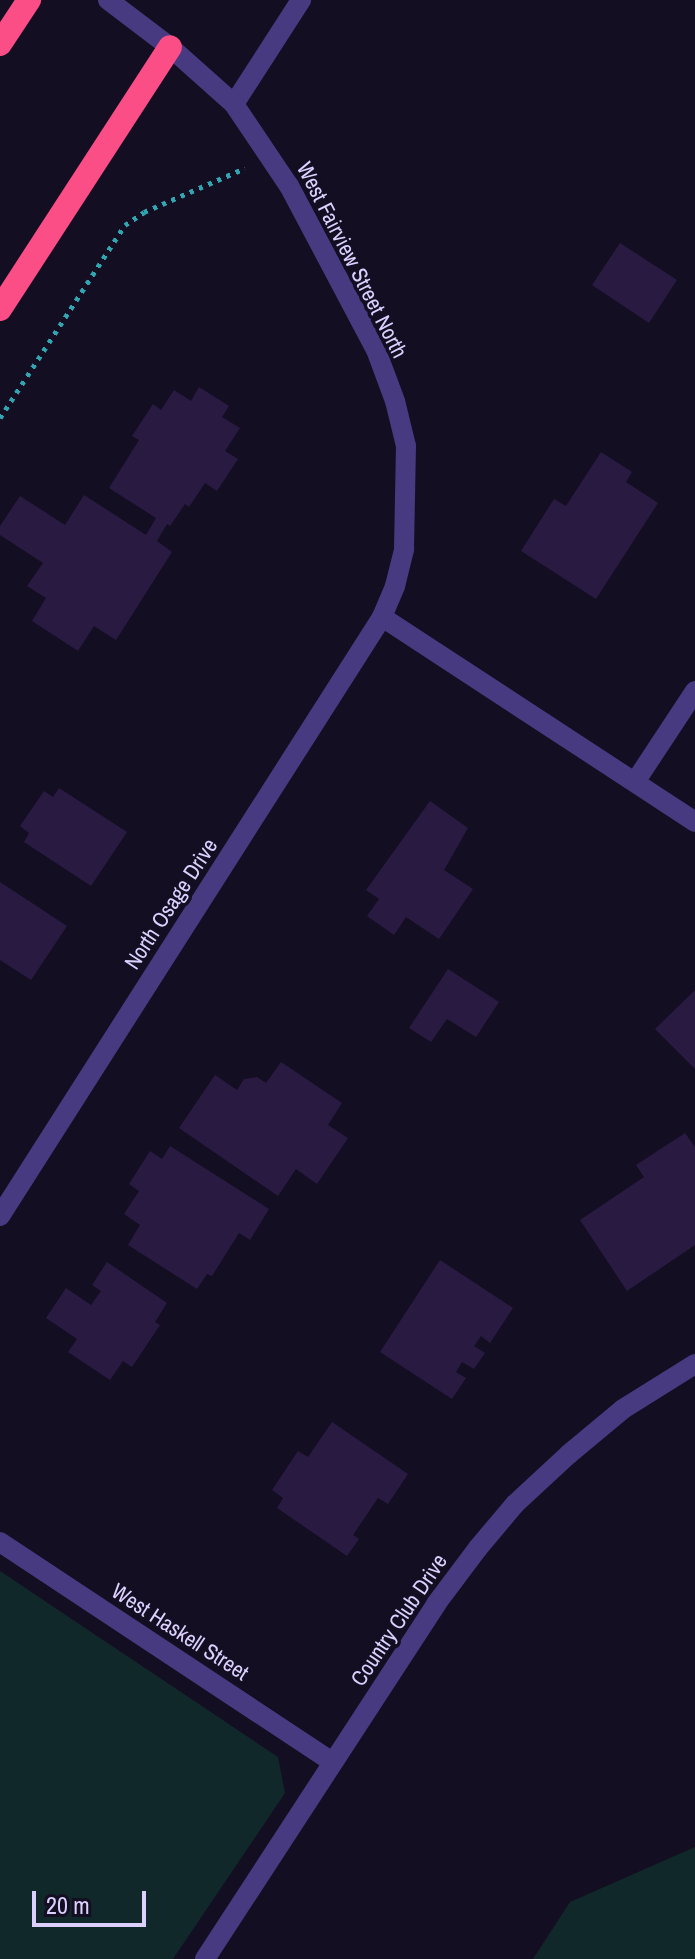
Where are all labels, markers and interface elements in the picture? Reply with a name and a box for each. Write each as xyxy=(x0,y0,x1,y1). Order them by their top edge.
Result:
street label: West Fairview Street North xyxy=(291,158,413,362)
street label: North Osage Drive xyxy=(119,834,223,974)
street label: Country Club Drive xyxy=(345,1549,453,1691)
street label: West Haskell Street xyxy=(107,1578,253,1686)
scale bar xyxy=(36,1875,150,1925)
text: 20 m xyxy=(46,1889,90,1921)

